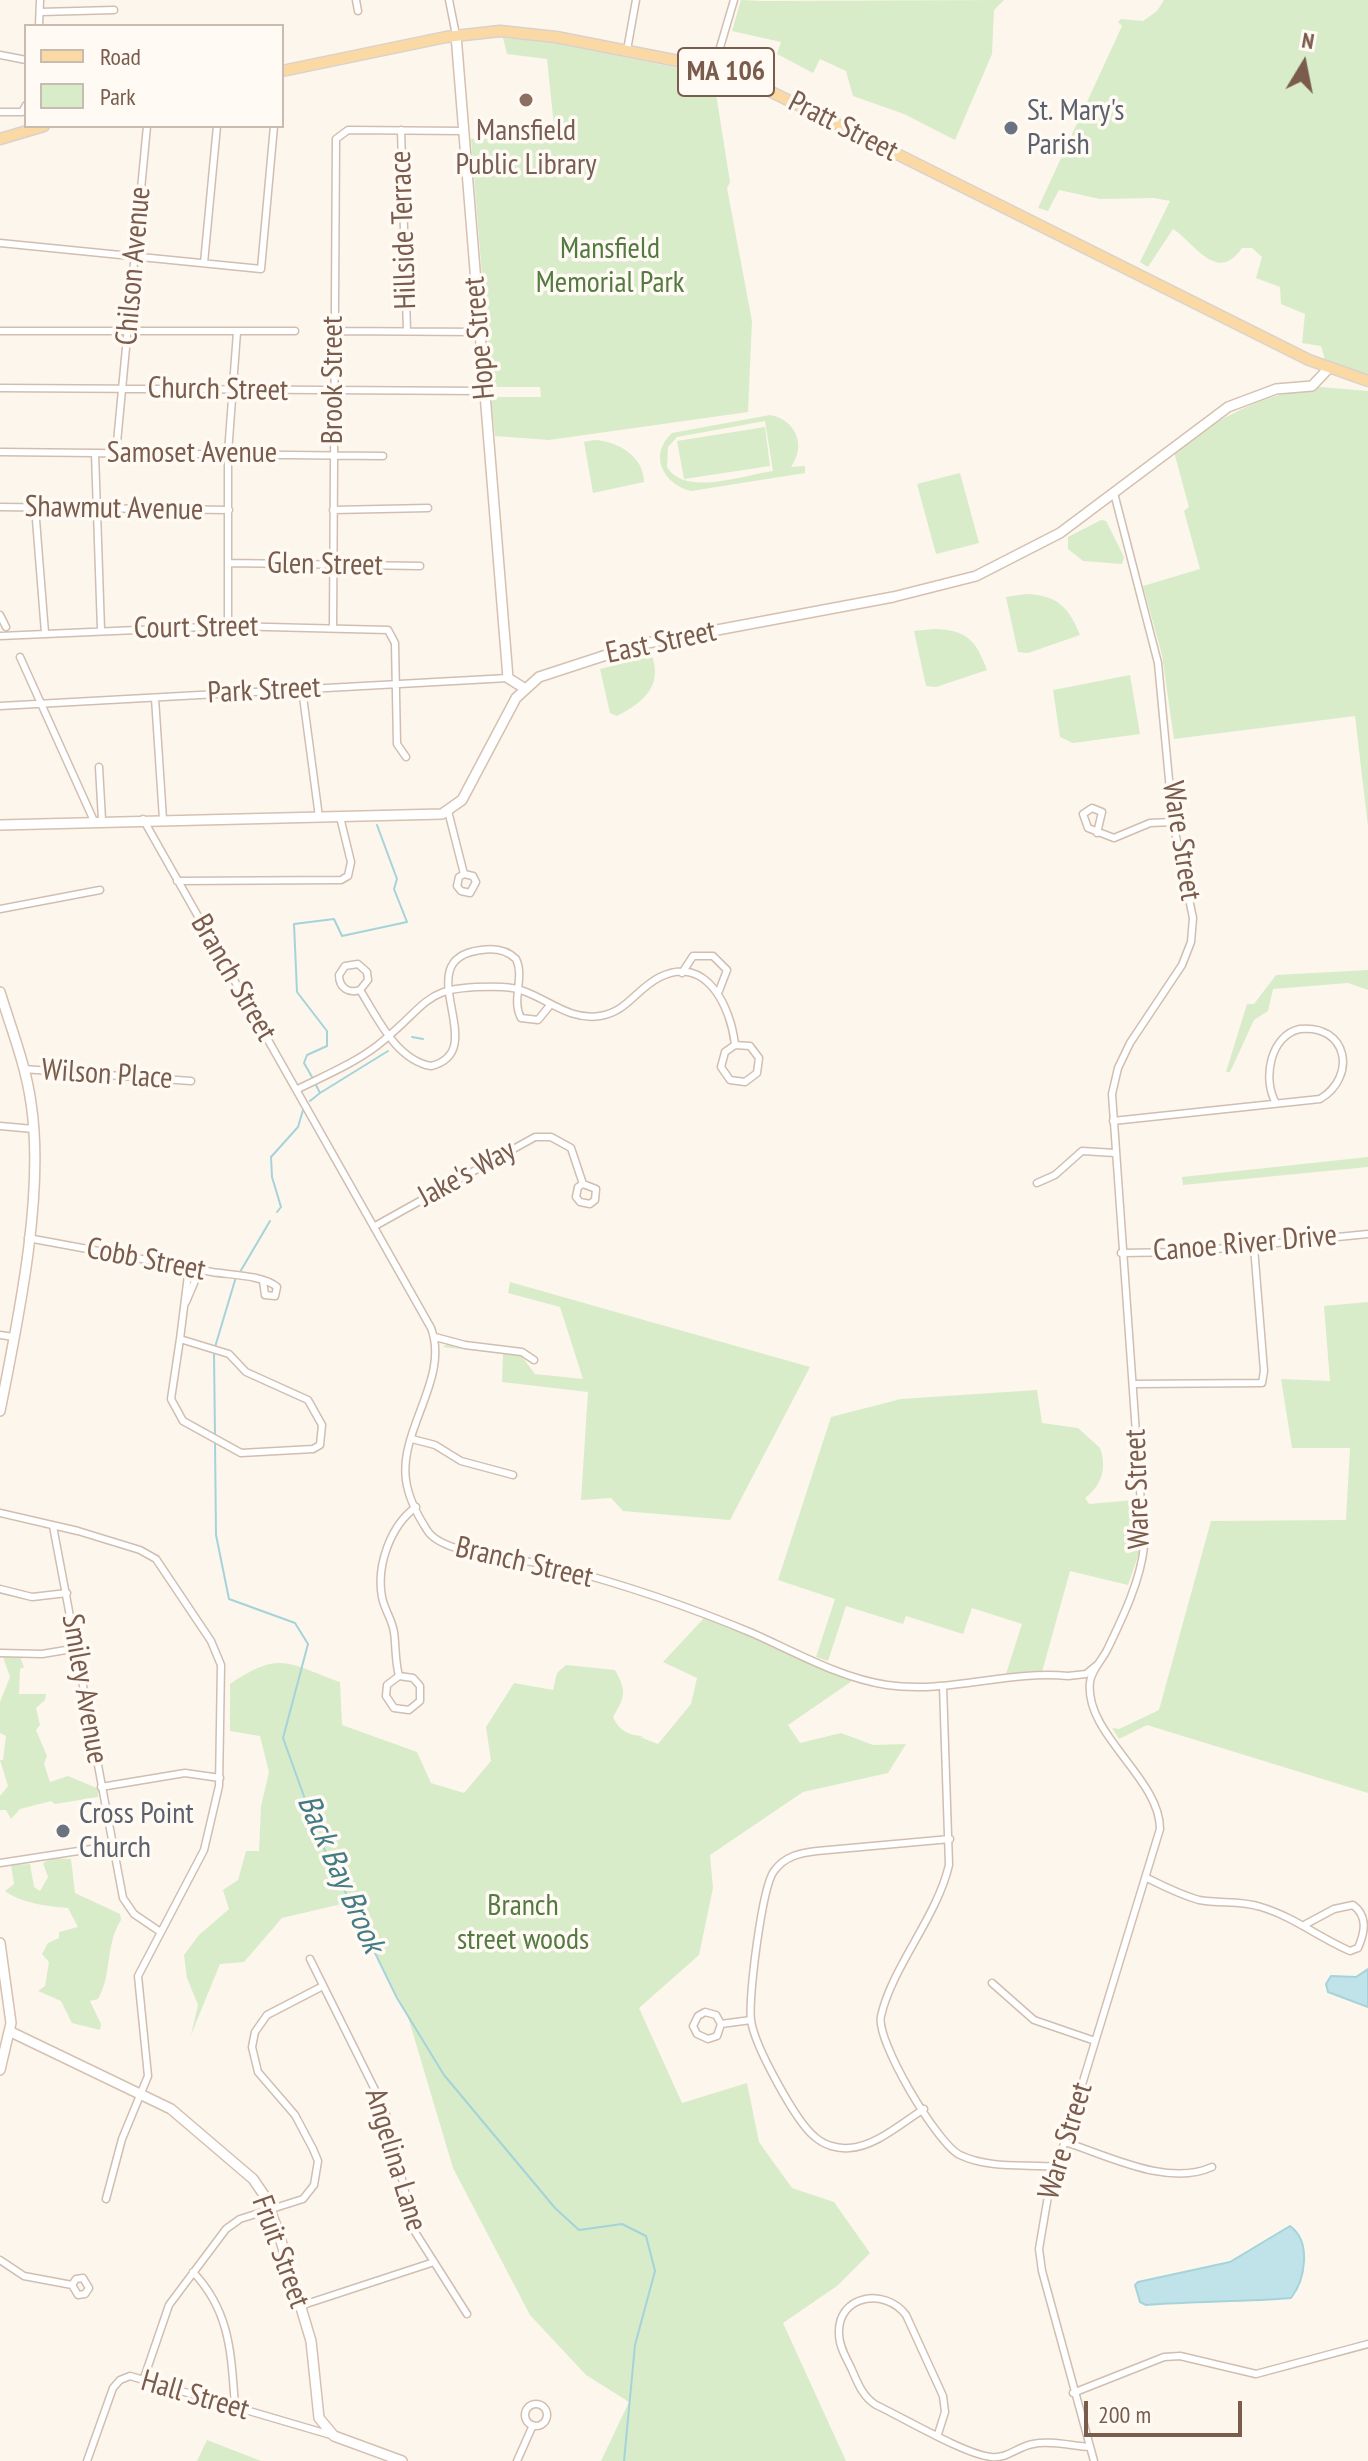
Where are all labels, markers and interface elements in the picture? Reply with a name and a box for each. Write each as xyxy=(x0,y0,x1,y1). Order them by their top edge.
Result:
legend xyxy=(24,24,284,128)
north arrow xyxy=(1264,24,1344,104)
text: N xyxy=(1300,26,1316,55)
text: Road xyxy=(100,41,141,72)
road number: MA 106 xyxy=(678,48,774,96)
text: Park xyxy=(100,81,136,112)
street label: Pratt Street xyxy=(782,84,904,170)
marker: Mansfield Public Library xyxy=(517,91,535,109)
place label: St. Mary's Parish xyxy=(1027,93,1124,164)
place label: Mansfield Public Library xyxy=(456,113,596,184)
marker: St. Mary's Parish xyxy=(1002,119,1020,137)
street label: Hillside Terrace xyxy=(383,150,425,310)
street label: Chilson Avenue xyxy=(109,185,159,347)
park label: Mansfield Memorial Park xyxy=(536,231,684,302)
street label: Hope Street xyxy=(457,275,503,401)
street label: Brook Street xyxy=(315,316,351,444)
street label: Church Street xyxy=(147,371,289,409)
street label: Samoset Avenue xyxy=(107,435,277,471)
street label: Shawmut Avenue xyxy=(24,489,204,529)
street label: Glen Street xyxy=(267,546,383,584)
street label: Court Street xyxy=(133,609,259,647)
street label: East Street xyxy=(603,614,719,672)
street label: Park Street xyxy=(207,670,321,712)
street label: Ware Street xyxy=(1154,779,1208,903)
street label: Branch Street xyxy=(182,908,284,1048)
street label: Wilson Place xyxy=(40,1052,174,1098)
street label: Jake's Way xyxy=(412,1133,522,1215)
street label: Canoe River Drive xyxy=(1152,1218,1338,1270)
street label: Cobb Street xyxy=(83,1231,209,1289)
street label: Ware Street xyxy=(1118,1428,1158,1550)
street label: Branch Street xyxy=(452,1530,596,1596)
street label: Smiley Avenue xyxy=(53,1611,115,1767)
water label: Back Bay Brook xyxy=(288,1789,392,1959)
place label: Cross Point Church xyxy=(79,1796,194,1866)
marker: Cross Point Church xyxy=(54,1822,72,1840)
park label: Branch street woods xyxy=(457,1888,589,1958)
street label: Ware Street xyxy=(1031,2078,1101,2204)
street label: Angelina Lane xyxy=(356,2084,434,2236)
street label: Fruit Street xyxy=(243,2191,317,2313)
street label: Hall Street xyxy=(137,2363,253,2429)
scale bar xyxy=(1088,2385,1246,2435)
text: 200 m xyxy=(1098,2399,1151,2430)

